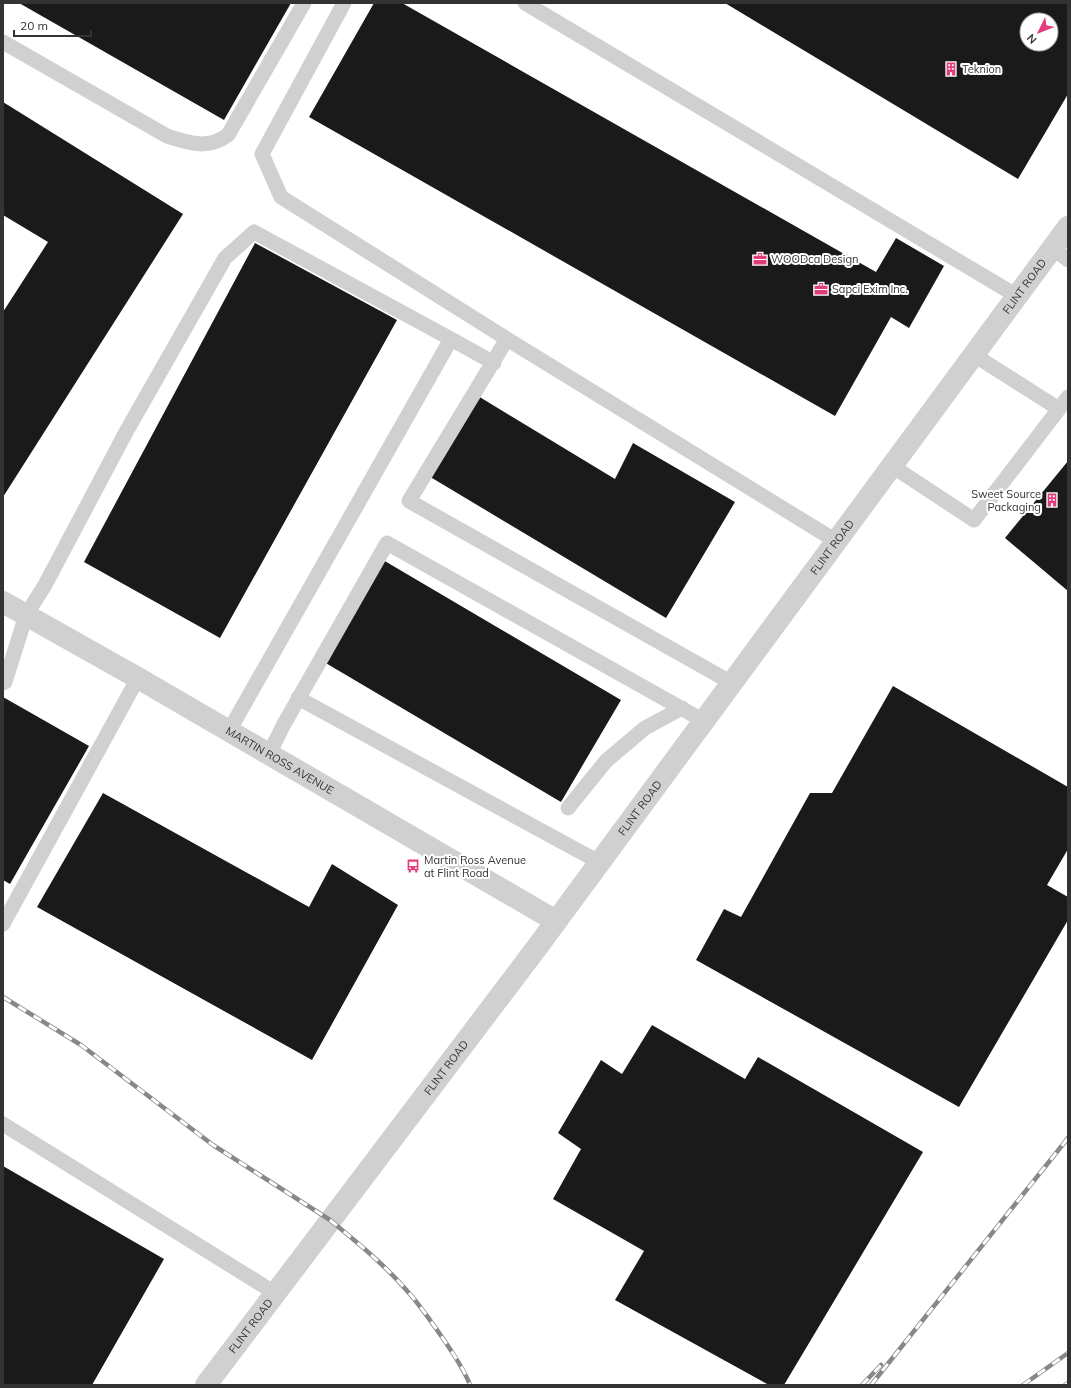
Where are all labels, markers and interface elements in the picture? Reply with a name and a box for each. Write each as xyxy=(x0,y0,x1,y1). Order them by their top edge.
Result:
scale bar xyxy=(14,12,91,38)
north arrow xyxy=(1019,12,1059,52)
text: 20 m xyxy=(20,18,48,33)
text: N xyxy=(1024,31,1040,47)
building icon: Teknion xyxy=(943,61,959,77)
place label: Teknion xyxy=(962,62,1001,76)
office icon: WOODca Design xyxy=(752,251,768,267)
place label: WOODca Design xyxy=(771,252,858,266)
street label: FLINT ROAD xyxy=(999,256,1049,317)
office icon: Sapci Exim Inc. xyxy=(813,281,829,297)
place label: Sapci Exim Inc. xyxy=(832,282,908,296)
place label: Sweet Source Packaging xyxy=(971,487,1041,514)
building icon: Sweet Source Packaging xyxy=(1044,492,1060,508)
street label: FLINT ROAD xyxy=(807,517,857,577)
street label: MARTIN ROSS AVENUE xyxy=(223,724,336,797)
street label: FLINT ROAD xyxy=(615,778,665,838)
place label: Martin Ross Avenue at Flint Road xyxy=(424,853,526,880)
bus stop icon: Martin Ross Avenue at Flint Road xyxy=(405,858,421,874)
street label: FLINT ROAD xyxy=(421,1037,471,1098)
street label: FLINT ROAD xyxy=(225,1296,276,1356)

